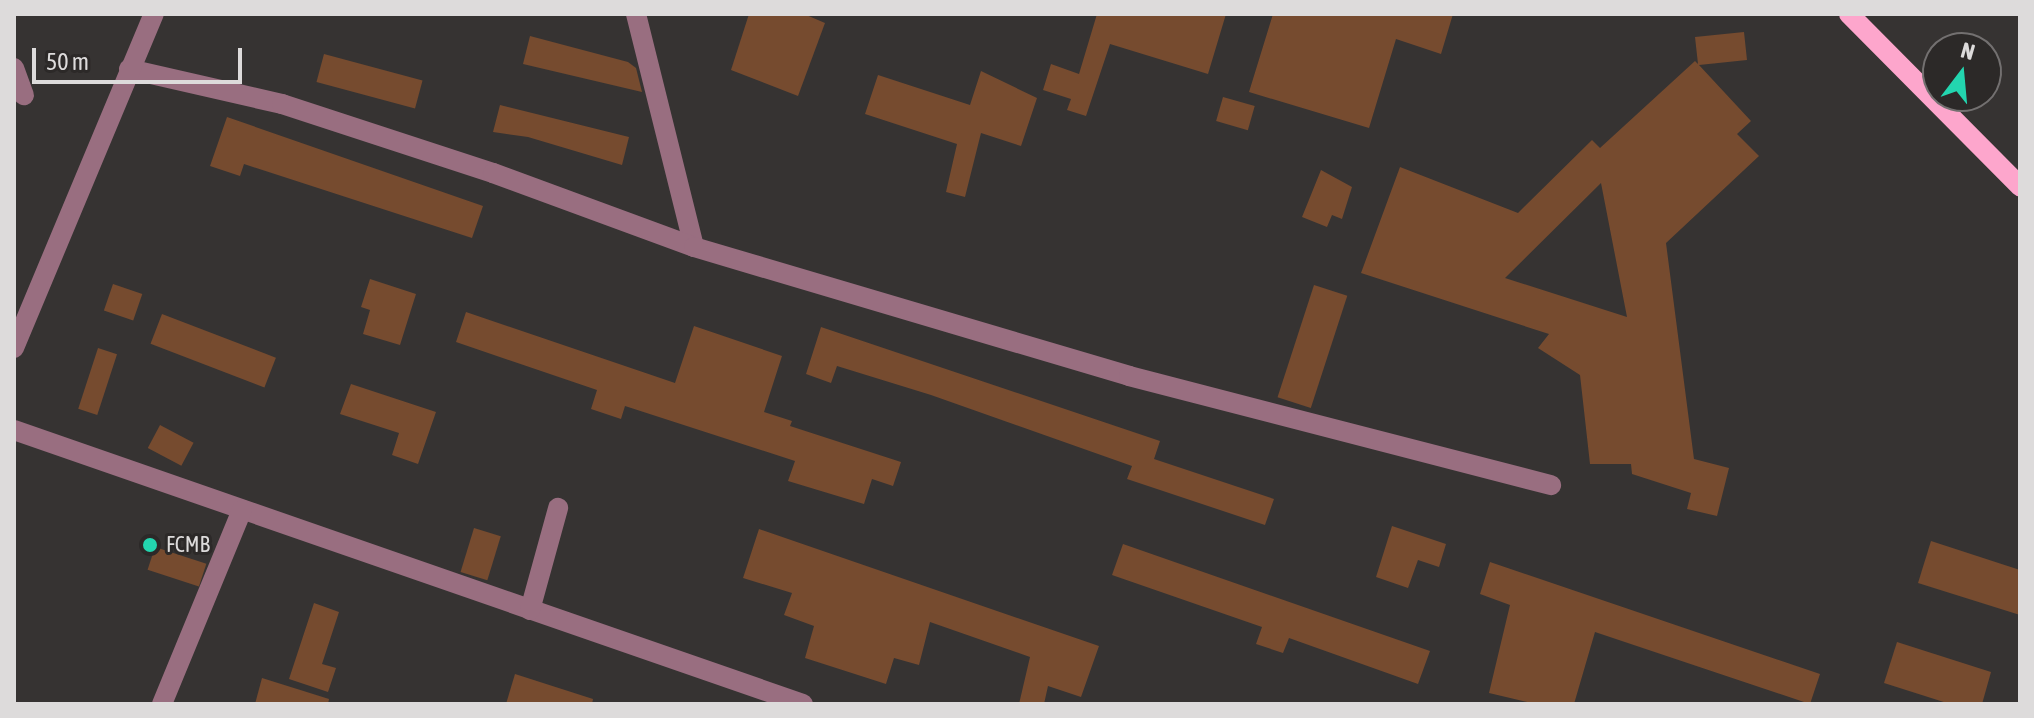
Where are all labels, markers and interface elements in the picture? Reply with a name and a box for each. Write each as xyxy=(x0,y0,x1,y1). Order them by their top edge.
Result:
scale bar xyxy=(36,32,246,82)
north arrow xyxy=(1922,32,2002,112)
text: N xyxy=(1958,37,1978,65)
text: 50 m xyxy=(46,48,89,75)
place label: FCMB xyxy=(166,532,210,558)
marker: FCMB xyxy=(141,536,159,554)

